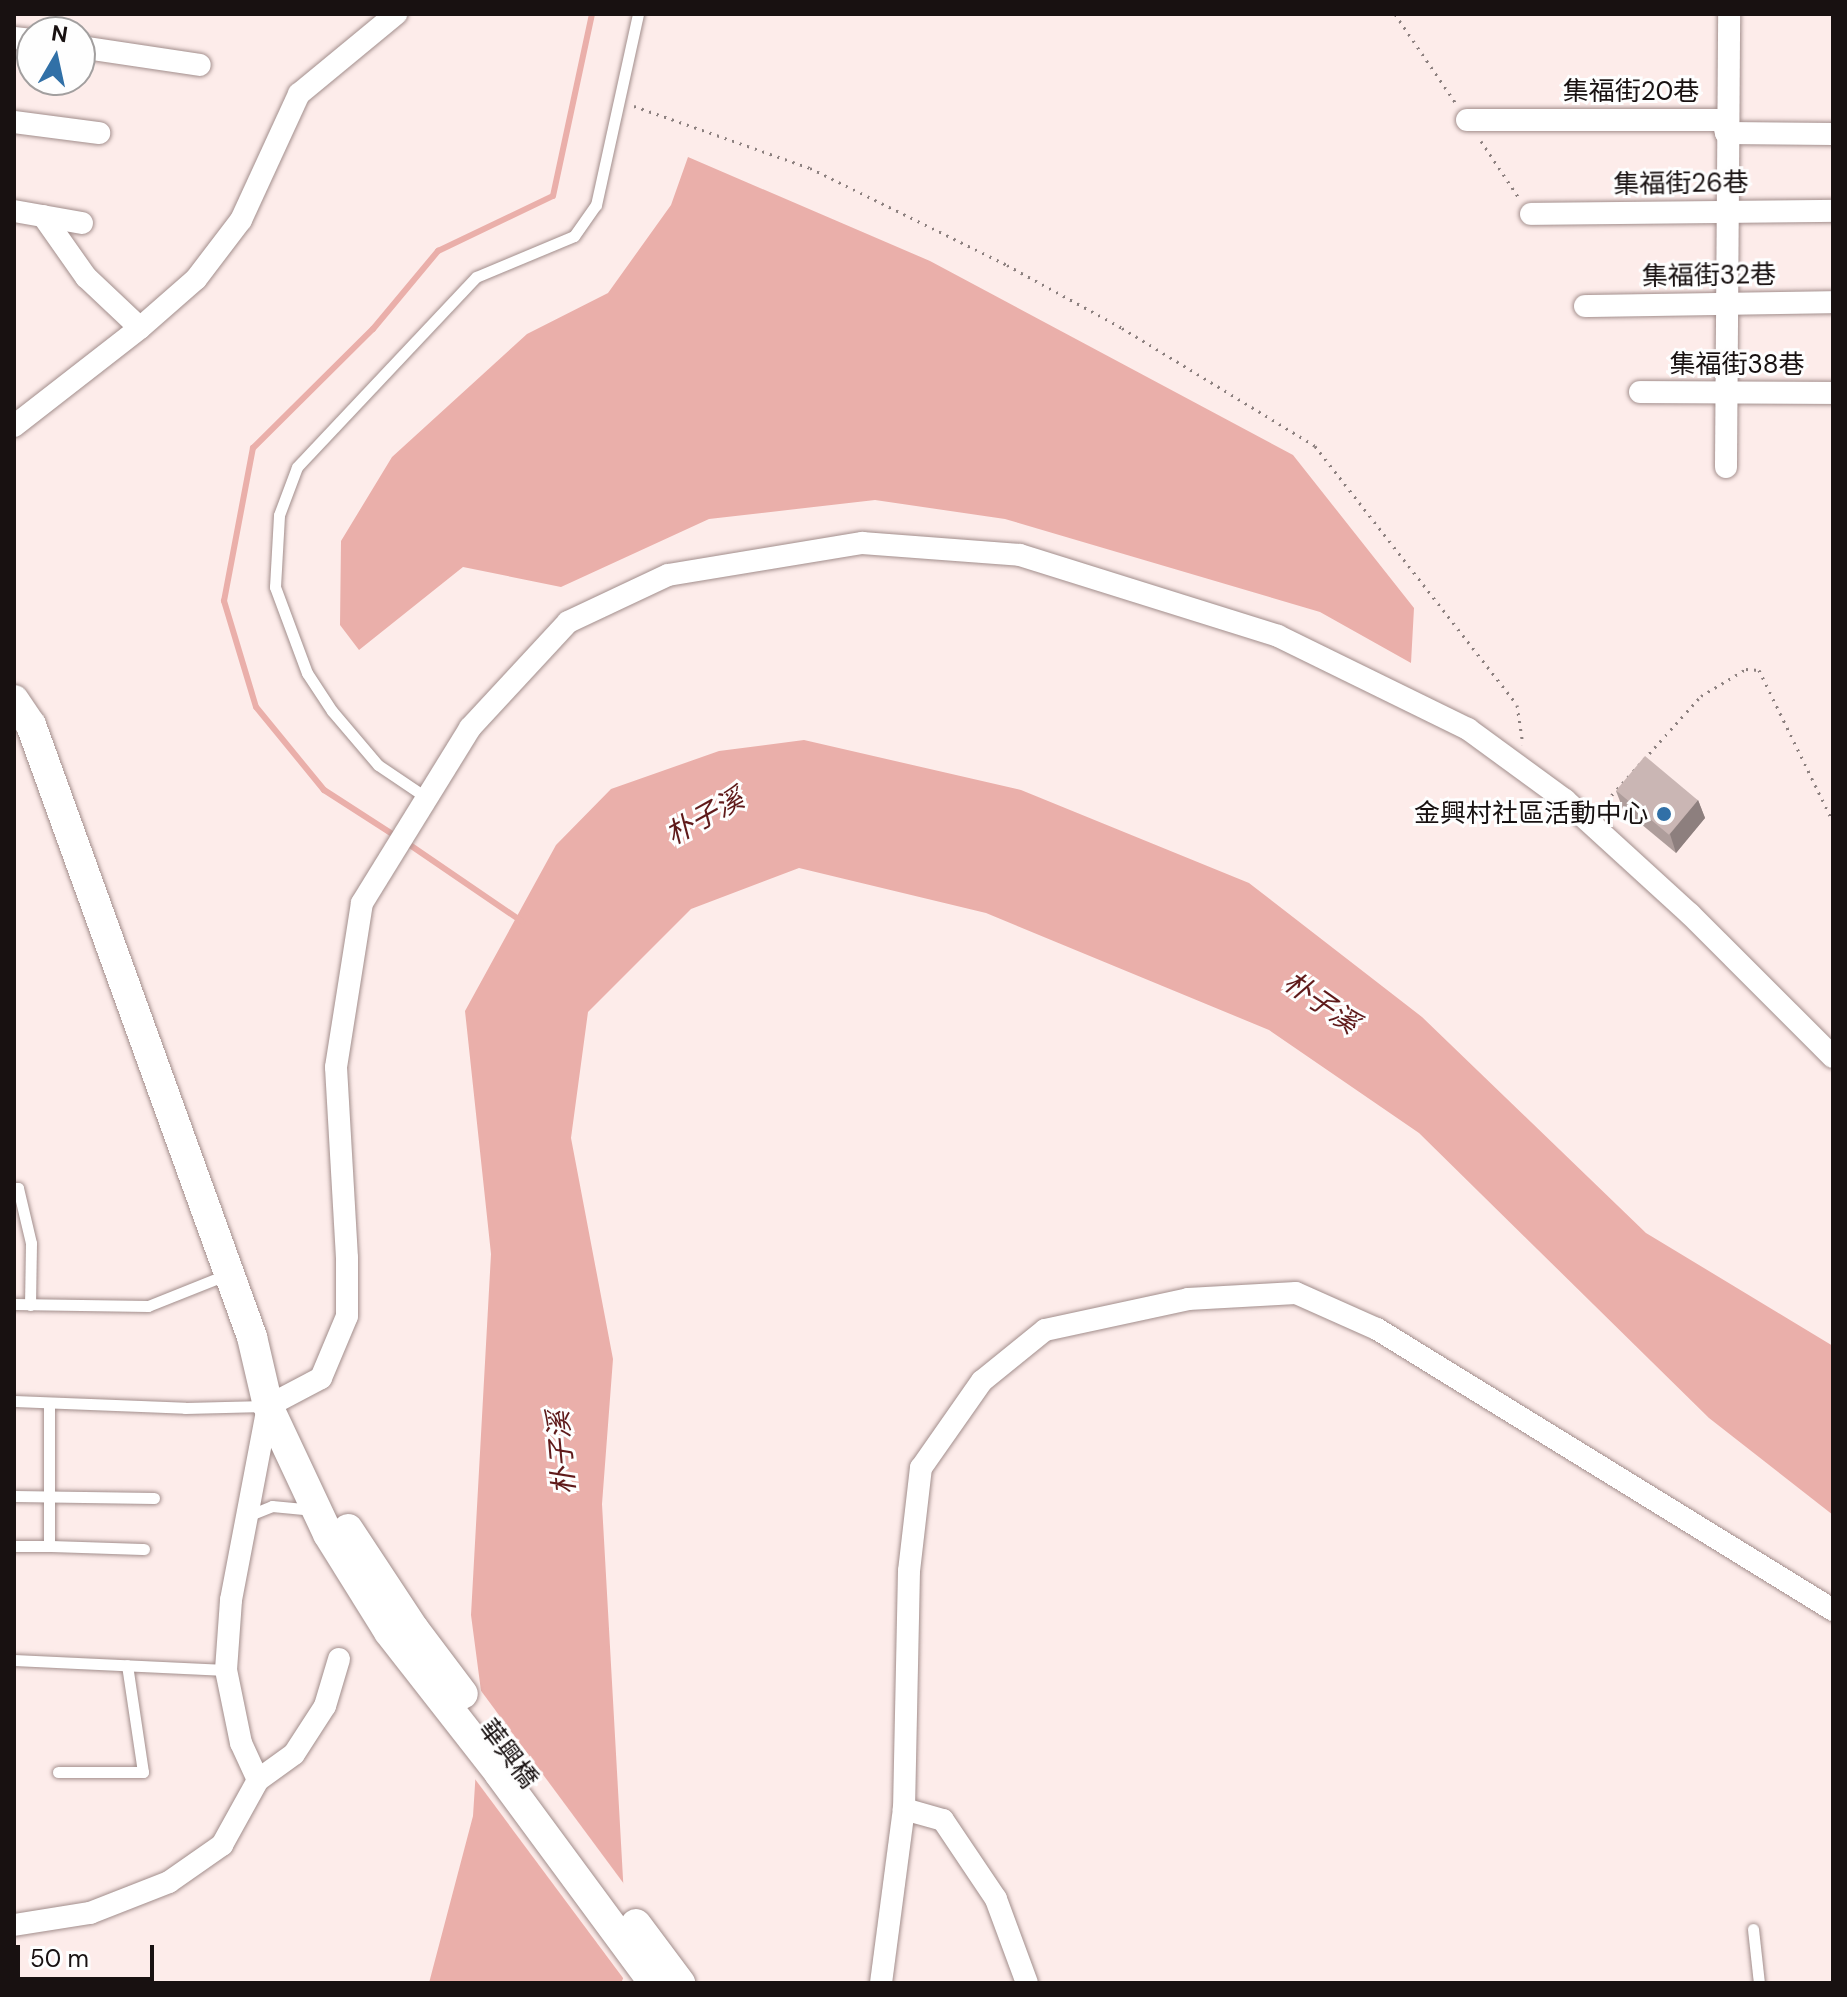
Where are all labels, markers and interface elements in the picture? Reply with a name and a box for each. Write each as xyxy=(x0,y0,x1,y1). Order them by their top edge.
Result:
north arrow xyxy=(16,16,96,96)
text: N xyxy=(49,18,70,49)
street label: 集福街20巷 xyxy=(1563,76,1699,108)
street label: 集福街26巷 xyxy=(1613,167,1749,201)
street label: 集福街32巷 xyxy=(1642,259,1776,293)
street label: 集福街38巷 xyxy=(1669,349,1805,381)
water label: 朴子溪 xyxy=(660,782,750,852)
place label: 金興村社區活動中心 xyxy=(1414,798,1648,830)
marker: 金興村社區活動中心 xyxy=(1655,805,1673,823)
water label: 朴子溪 xyxy=(1277,965,1365,1041)
water label: 朴子溪 xyxy=(542,1410,582,1496)
street label: 華興橋 xyxy=(472,1713,544,1795)
scale bar xyxy=(20,1929,158,1979)
text: 50 m xyxy=(30,1943,89,1974)

